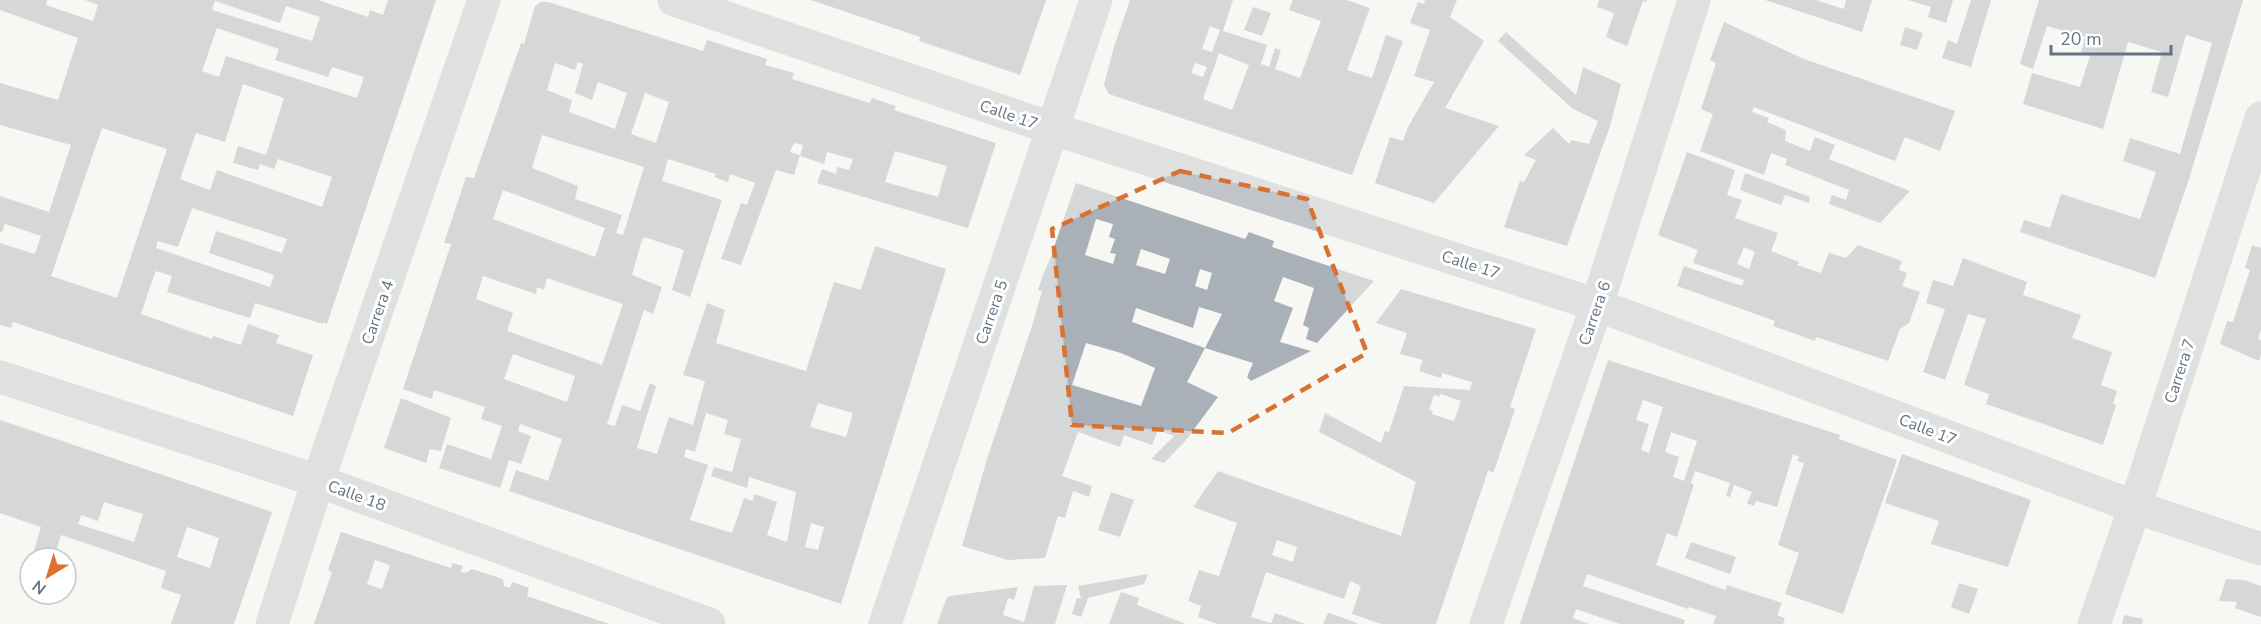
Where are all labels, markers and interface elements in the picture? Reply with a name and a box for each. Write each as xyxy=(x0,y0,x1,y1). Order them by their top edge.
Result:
scale bar xyxy=(2051,18,2171,56)
text: 20 m xyxy=(2060,27,2102,51)
street label: Calle 17 xyxy=(977,95,1041,135)
street label: Calle 17 xyxy=(1439,245,1503,285)
street label: Carrera 4 xyxy=(357,277,399,347)
street label: Carrera 5 xyxy=(971,277,1013,347)
street label: Carrera 6 xyxy=(1574,278,1616,348)
street label: Carrera 7 xyxy=(2159,336,2201,406)
street label: Calle 17 xyxy=(1896,409,1960,451)
street label: Calle 18 xyxy=(325,475,389,517)
north arrow xyxy=(18,546,78,606)
text: N xyxy=(28,575,51,599)

